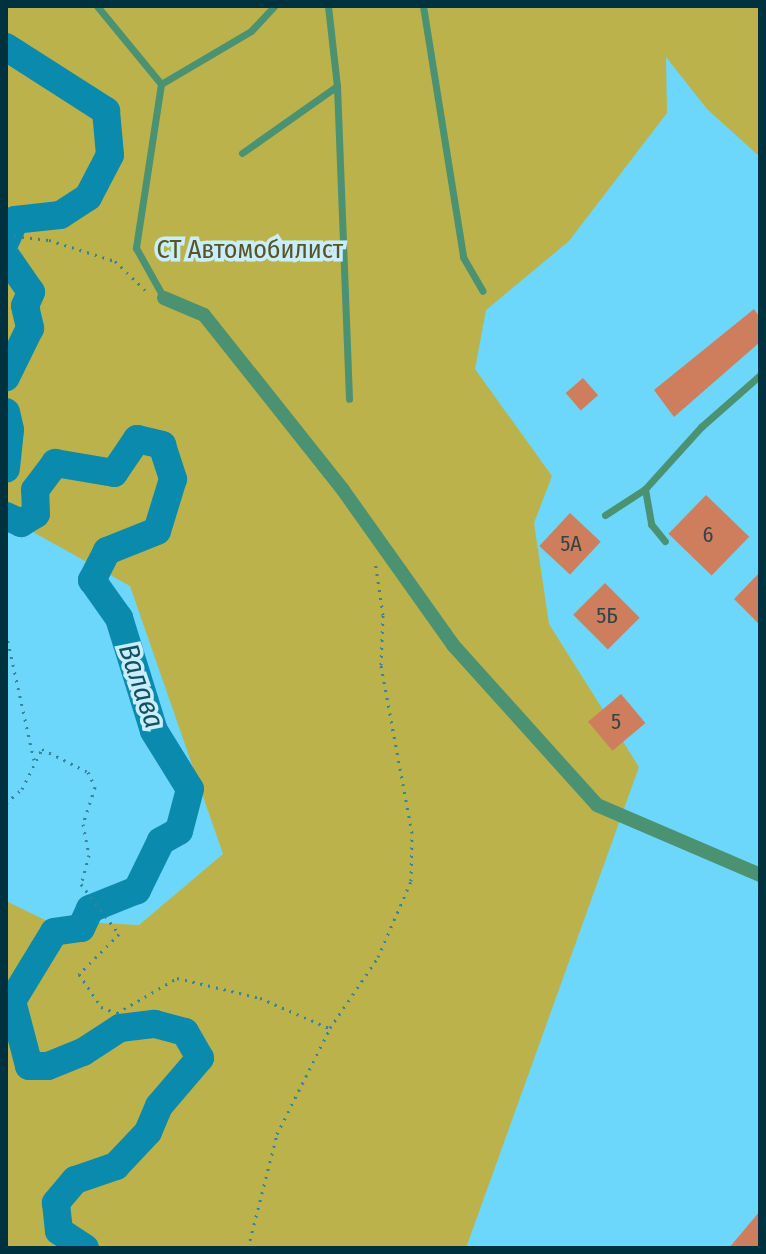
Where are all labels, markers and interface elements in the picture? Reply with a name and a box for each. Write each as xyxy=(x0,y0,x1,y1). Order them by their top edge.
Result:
park label: СТ Автомобилист xyxy=(157,234,343,266)
house number: 6 xyxy=(703,522,713,548)
house number: 5А xyxy=(560,531,582,557)
house number: 5Б xyxy=(596,603,618,629)
water label: Валава xyxy=(111,639,171,733)
house number: 5 xyxy=(611,709,621,735)

